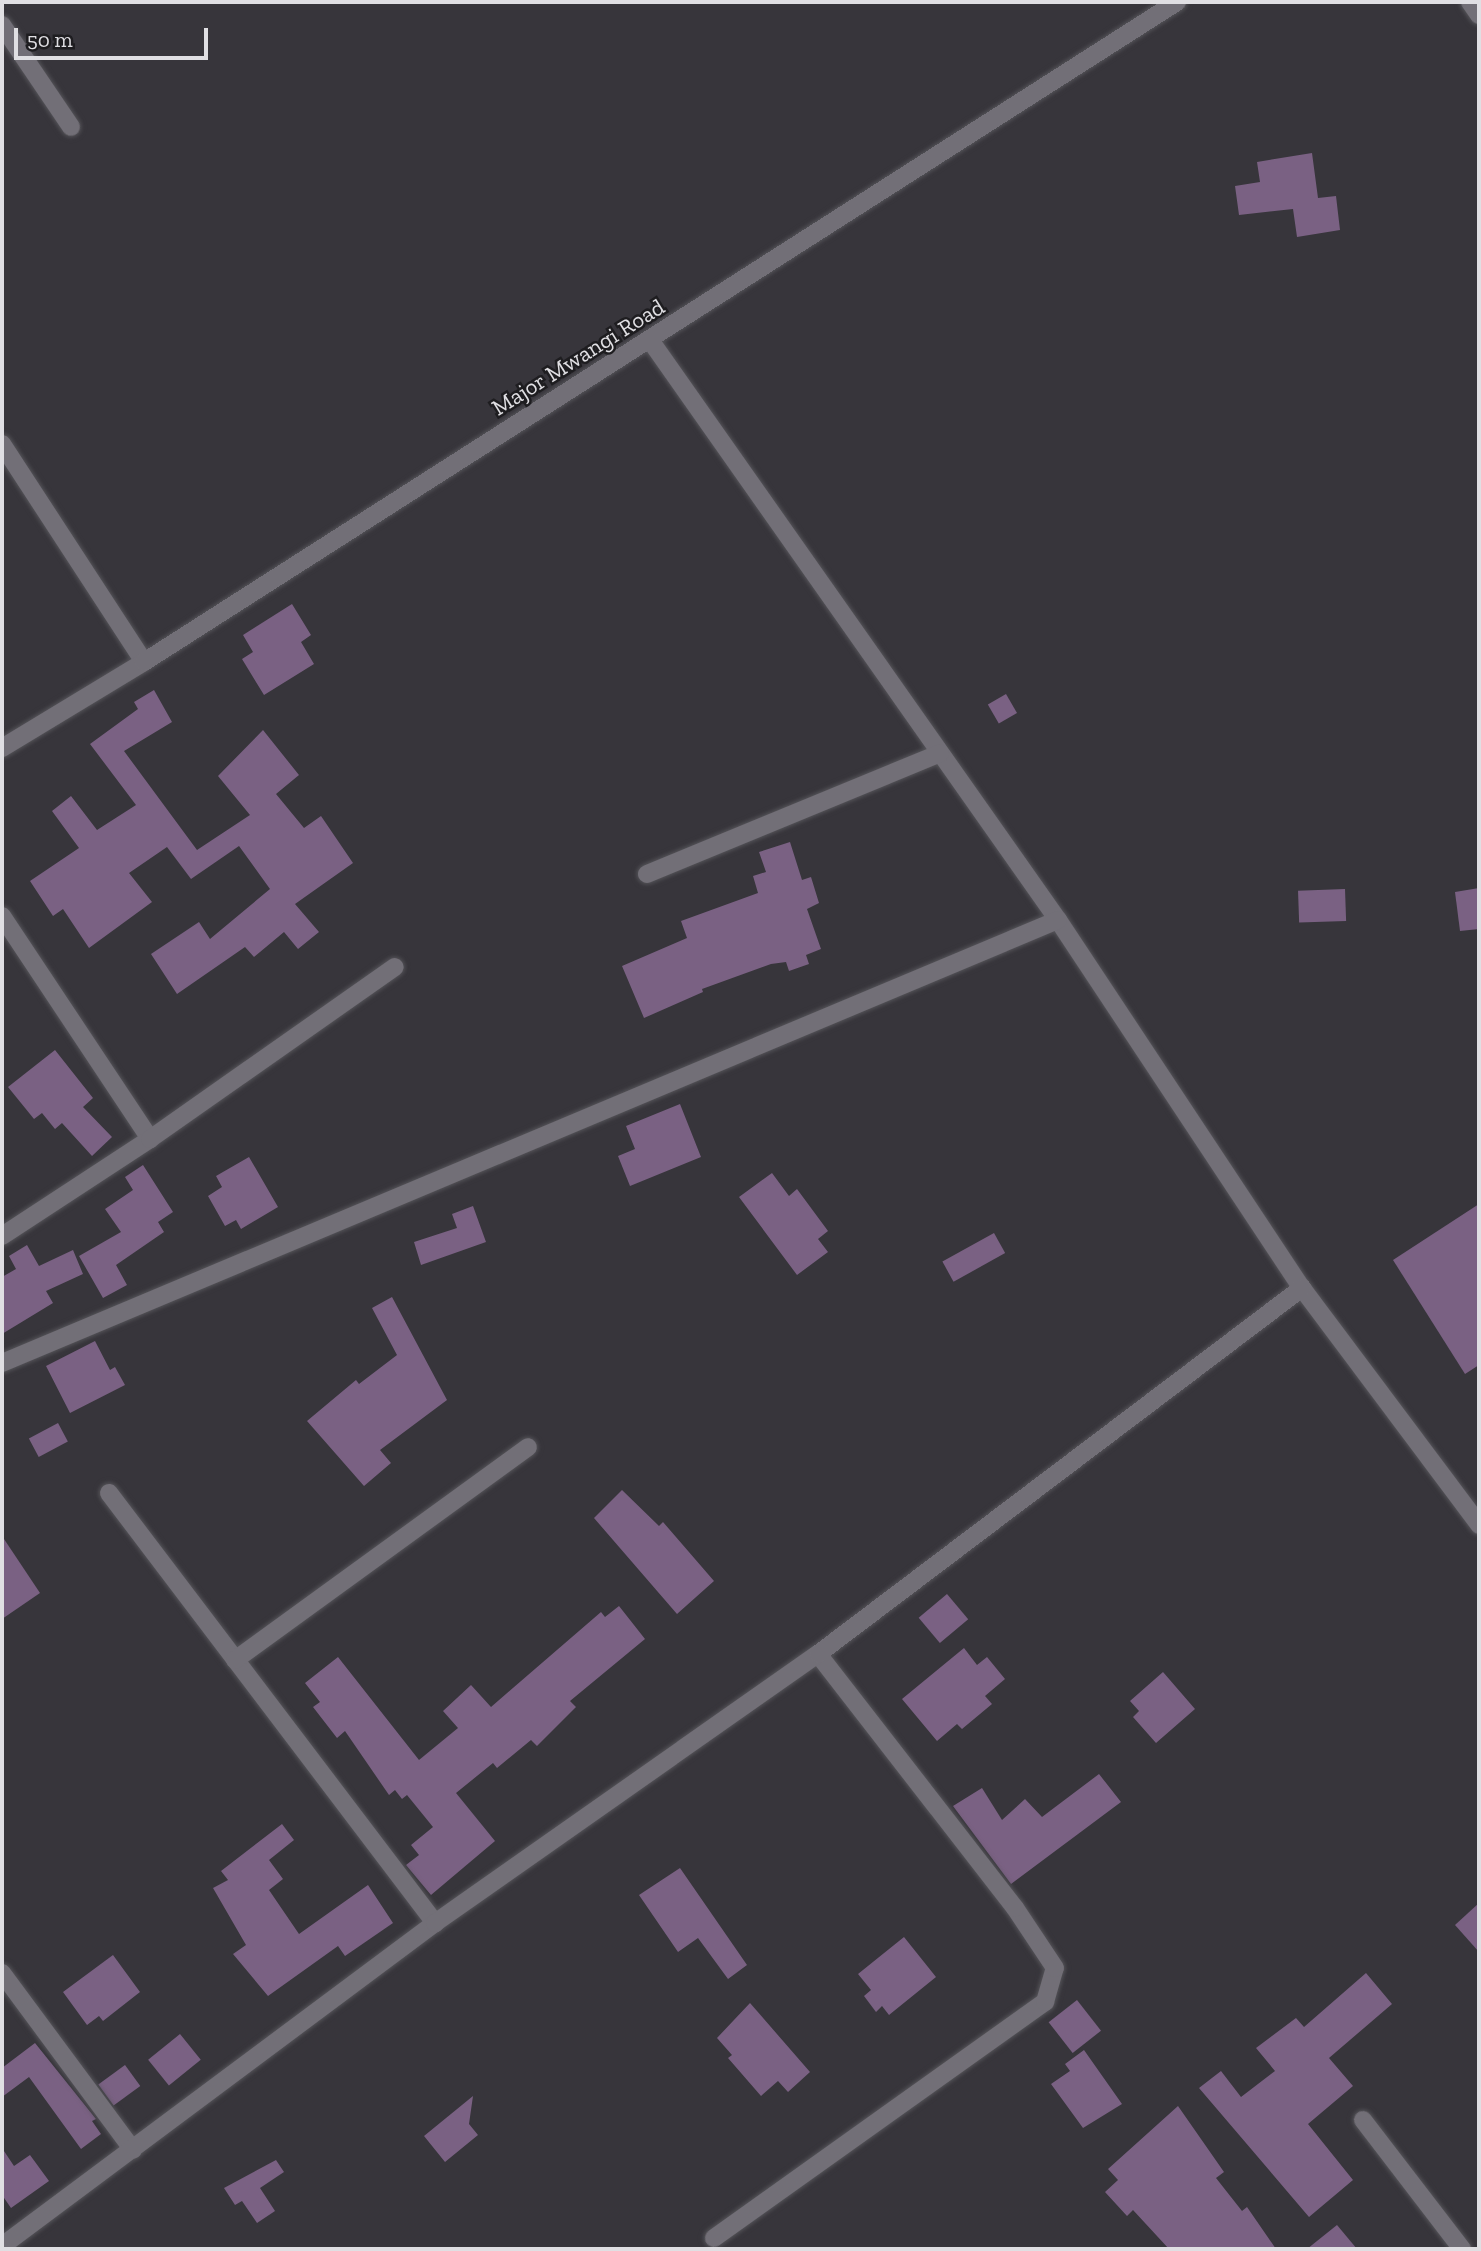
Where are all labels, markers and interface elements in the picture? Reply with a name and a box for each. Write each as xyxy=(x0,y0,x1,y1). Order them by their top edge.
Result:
scale bar xyxy=(18,14,212,58)
text: 50 m xyxy=(27,27,73,52)
street label: Major Mwangi Road xyxy=(486,293,670,421)

